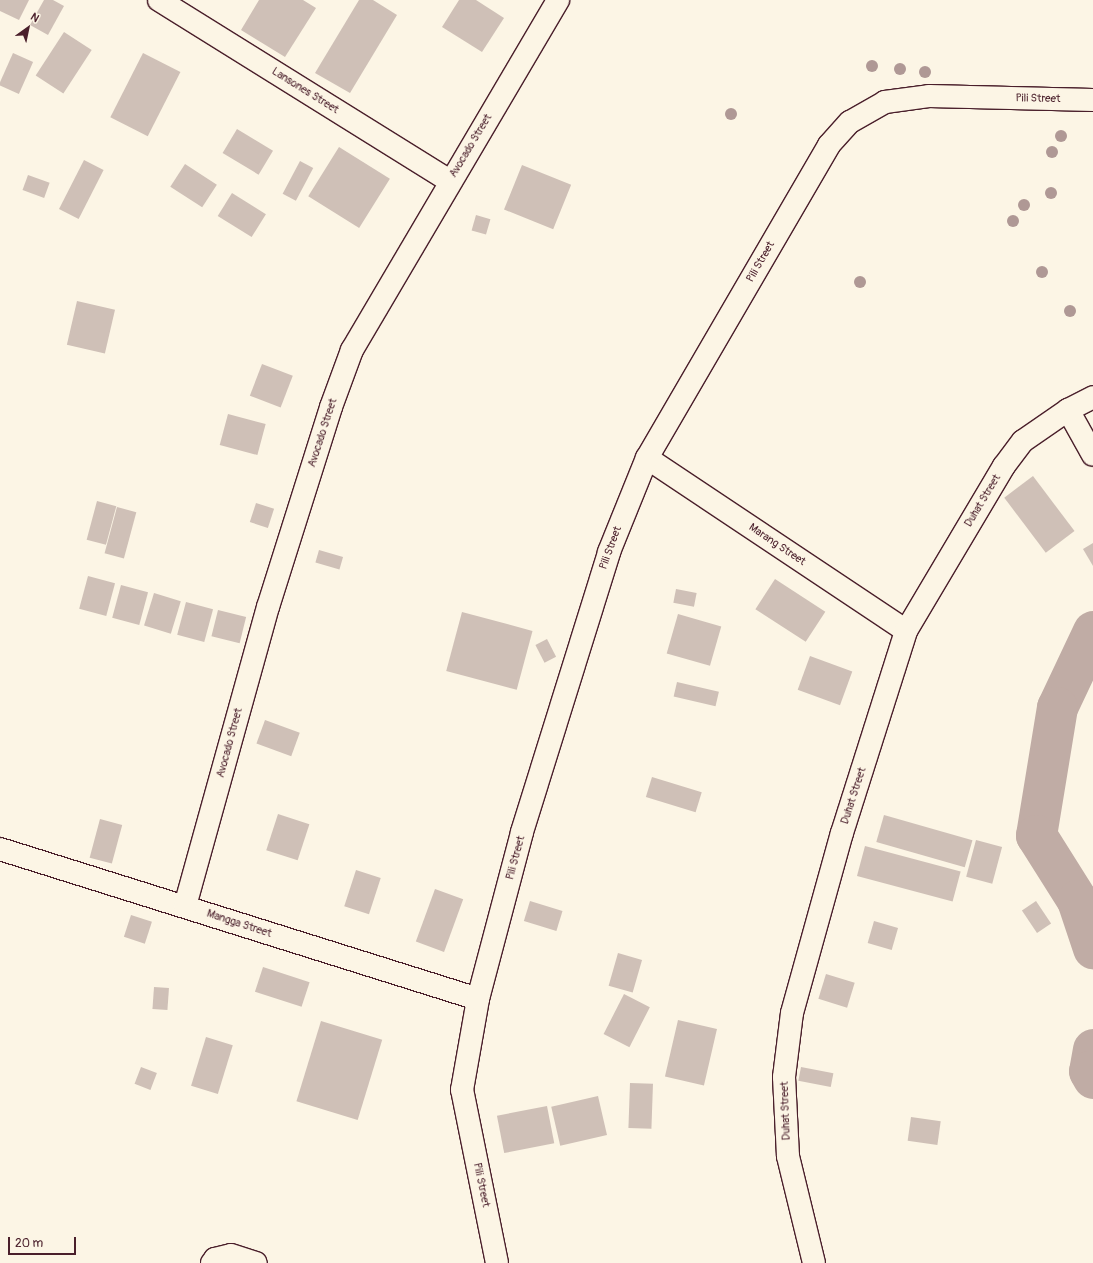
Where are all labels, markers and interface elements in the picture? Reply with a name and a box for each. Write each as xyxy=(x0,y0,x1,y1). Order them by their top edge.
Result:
north arrow xyxy=(8,8,48,48)
text: N xyxy=(28,10,41,25)
street label: Lansones Street xyxy=(269,65,341,117)
street label: Pili Street xyxy=(1015,92,1061,106)
street label: Avocado Street xyxy=(447,112,495,180)
street label: Pili Street xyxy=(744,239,778,285)
street label: Avocado Street xyxy=(306,397,340,469)
street label: Duhat Street xyxy=(962,472,1004,530)
street label: Marang Street xyxy=(746,521,808,569)
street label: Pili Street xyxy=(597,525,625,571)
street label: Avocado Street xyxy=(214,707,246,779)
street label: Duhat Street xyxy=(839,766,869,826)
street label: Pili Street xyxy=(504,835,528,881)
street label: Mangga Street xyxy=(205,907,273,941)
street label: Duhat Street xyxy=(778,1081,794,1141)
street label: Pili Street xyxy=(470,1162,492,1208)
scale bar xyxy=(10,1229,78,1255)
text: 20 m xyxy=(15,1236,43,1251)

